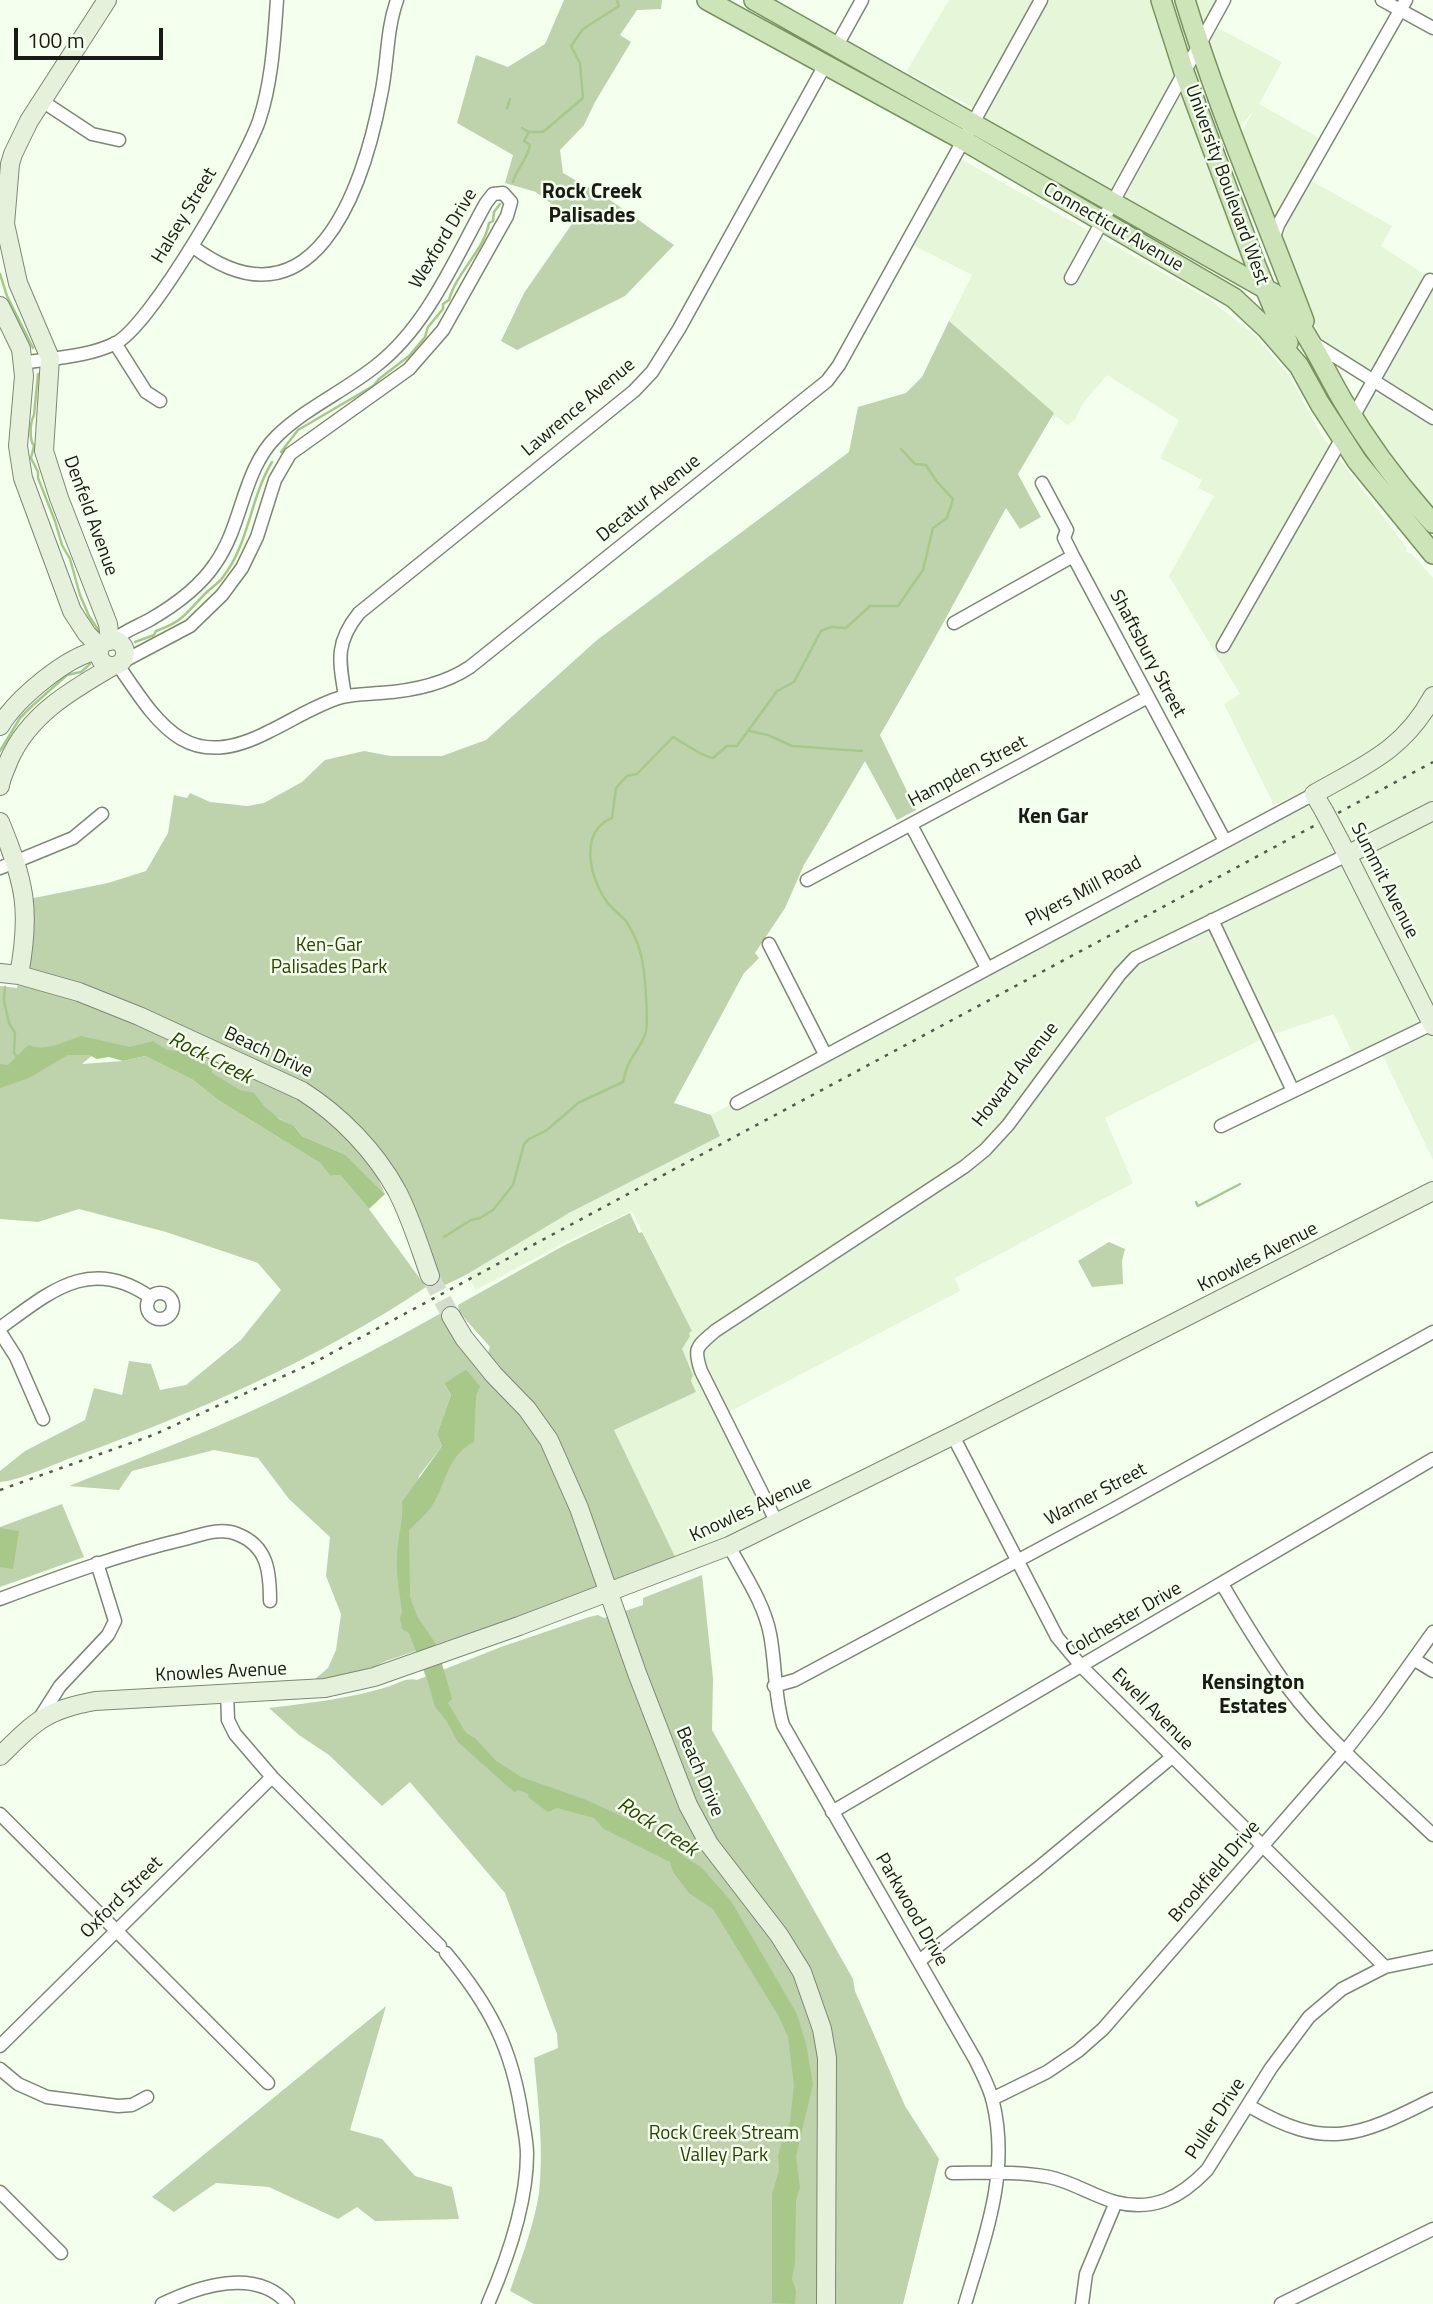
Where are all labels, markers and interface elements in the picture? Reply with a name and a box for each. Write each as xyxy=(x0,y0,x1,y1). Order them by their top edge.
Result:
scale bar xyxy=(18,14,166,58)
text: 100 m xyxy=(27,24,84,56)
street label: University Boulevard West xyxy=(1179,82,1273,288)
street label: Halsey Street xyxy=(148,164,222,268)
street label: Connecticut Avenue xyxy=(1039,179,1187,277)
district label: Rock Creek Palisades xyxy=(542,180,642,230)
street label: Wexford Drive xyxy=(405,185,483,293)
street label: Lawrence Avenue xyxy=(518,354,640,462)
street label: Decatur Avenue xyxy=(593,450,705,548)
street label: Denfeld Avenue xyxy=(58,453,122,579)
street label: Shaftsbury Street xyxy=(1104,586,1190,722)
street label: Hampden Street xyxy=(905,731,1031,813)
district label: Ken Gar xyxy=(1018,805,1088,831)
street label: Summit Avenue xyxy=(1345,819,1423,943)
street label: Plyers Mill Road xyxy=(1022,852,1146,932)
park label: Ken-Gar Palisades Park xyxy=(271,935,387,979)
street label: Howard Avenue xyxy=(968,1018,1064,1132)
street label: Beach Drive xyxy=(220,1023,316,1083)
water label: Rock Creek xyxy=(164,1027,256,1091)
street label: Knowles Avenue xyxy=(1194,1218,1322,1298)
street label: Warner Street xyxy=(1041,1459,1151,1531)
street label: Knowles Avenue xyxy=(686,1472,816,1548)
street label: Colchester Drive xyxy=(1062,1578,1186,1662)
street label: Knowles Avenue xyxy=(155,1658,287,1688)
street label: Ewell Avenue xyxy=(1106,1664,1198,1756)
district label: Kensington Estates xyxy=(1201,1671,1305,1721)
street label: Beach Drive xyxy=(670,1724,728,1820)
water label: Rock Creek xyxy=(612,1793,702,1863)
street label: Brookfield Drive xyxy=(1165,1816,1265,1928)
street label: Parkwood Drive xyxy=(869,1849,953,1971)
street label: Oxford Street xyxy=(76,1852,168,1944)
street label: Puller Drive xyxy=(1181,2074,1251,2164)
park label: Rock Creek Stream Valley Park xyxy=(649,2123,799,2167)

